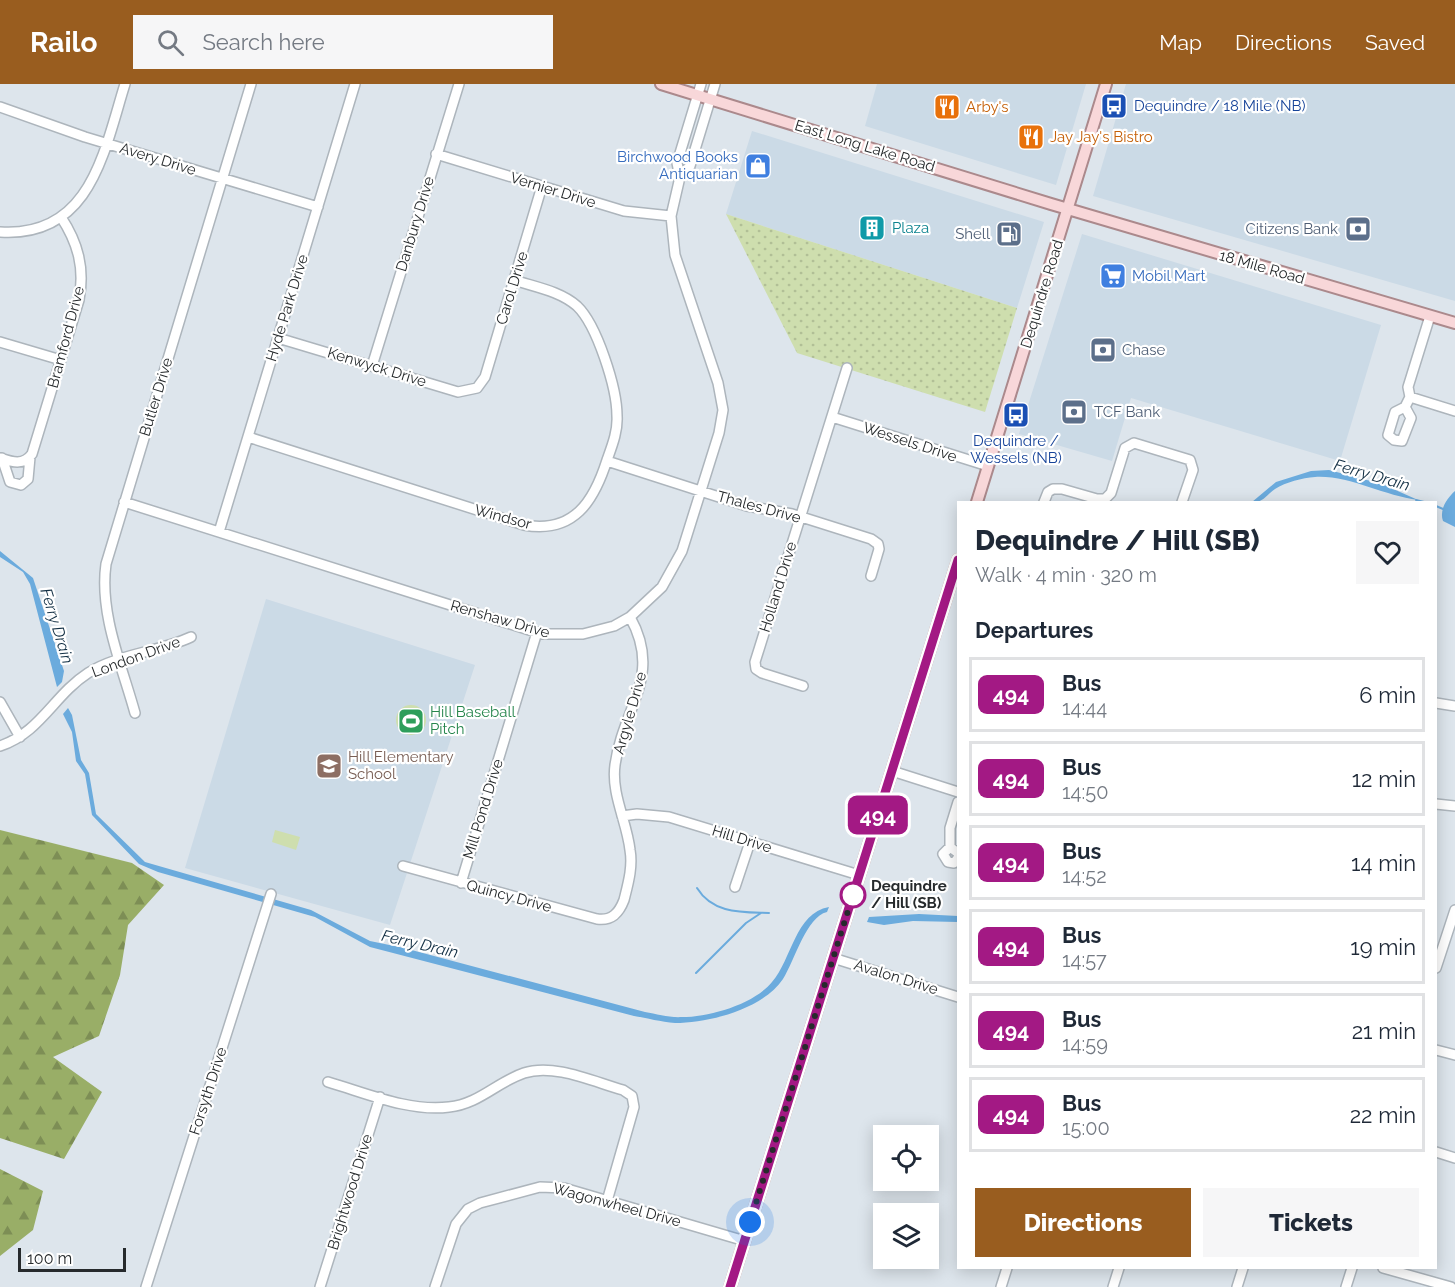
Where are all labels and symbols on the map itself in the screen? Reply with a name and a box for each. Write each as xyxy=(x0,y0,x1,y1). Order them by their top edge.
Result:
bus stop icon: Dequindre / 18 Mile (NB) xyxy=(1099,91,1129,121)
restaurant icon: Arby's xyxy=(932,92,962,122)
place label: Dequindre / 18 Mile (NB) xyxy=(1134,97,1305,115)
place label: Arby's xyxy=(966,98,1009,116)
street label: East Long Lake Road xyxy=(793,116,937,176)
restaurant icon: Jay Jay's Bistro xyxy=(1016,122,1046,152)
place label: Jay Jay's Bistro xyxy=(1050,128,1153,146)
street label: Avery Drive xyxy=(118,139,198,179)
place label: Birchwood Books Antiquarian xyxy=(617,148,738,183)
shop icon: Birchwood Books Antiquarian xyxy=(743,151,773,181)
street label: Vernier Drive xyxy=(508,168,598,212)
street label: Danbury Drive xyxy=(392,174,438,274)
building icon: Plaza xyxy=(857,213,887,243)
bank icon: Citizens Bank xyxy=(1343,214,1373,244)
place label: Plaza xyxy=(892,219,929,237)
fuel station icon: Shell xyxy=(994,219,1024,249)
place label: Citizens Bank xyxy=(1245,220,1338,238)
place label: Shell xyxy=(955,225,991,243)
street label: Dequindre Road xyxy=(1017,237,1067,351)
street label: 18 Mile Road xyxy=(1217,246,1307,288)
street label: Carol Drive xyxy=(492,249,532,327)
street label: Hyde Park Drive xyxy=(262,252,312,364)
supermarket icon: Mobil Mart xyxy=(1098,261,1128,291)
place label: Mobil Mart xyxy=(1132,267,1205,285)
street label: Bramford Drive xyxy=(44,284,88,390)
bank icon: Chase xyxy=(1088,335,1118,365)
place label: Chase xyxy=(1122,341,1165,359)
street label: Kenwyck Drive xyxy=(325,343,429,391)
street label: Butler Drive xyxy=(136,355,177,439)
bank icon: TCF Bank xyxy=(1059,397,1089,427)
bus stop icon: Dequindre / Wessels (NB) xyxy=(1001,400,1031,430)
place label: TCF Bank xyxy=(1094,403,1160,421)
street label: Wessels Drive xyxy=(861,418,959,466)
place label: Dequindre / Wessels (NB) xyxy=(970,432,1062,467)
water label: Ferry Drain xyxy=(1332,455,1412,495)
street label: Thales Drive xyxy=(715,487,803,527)
street label: Windsor xyxy=(472,501,534,533)
street label: Holland Drive xyxy=(756,539,800,635)
water label: Ferry Drain xyxy=(37,586,77,666)
street label: Renshaw Drive xyxy=(448,596,552,642)
street label: London Drive xyxy=(89,633,183,681)
street label: Argyle Drive xyxy=(610,669,650,756)
place label: Hill Baseball Pitch xyxy=(430,703,517,738)
sports icon: Hill Baseball Pitch xyxy=(396,706,426,736)
place label: Hill Elementary School xyxy=(348,748,454,783)
school or university icon: Hill Elementary School xyxy=(314,751,344,781)
street label: Mill Pond Drive xyxy=(459,757,507,861)
line badge: 494 xyxy=(844,796,912,834)
street label: Hill Drive xyxy=(710,821,774,857)
street label: Quincy Drive xyxy=(464,876,554,916)
place label: Dequindre / Hill (SB) xyxy=(871,877,947,912)
marker: Dequindre / Hill (SB) xyxy=(840,882,866,908)
water label: Ferry Drain xyxy=(380,926,460,962)
street label: Avalon Drive xyxy=(852,956,940,998)
street label: Forsyth Drive xyxy=(185,1045,231,1137)
street label: Brightwood Drive xyxy=(324,1132,376,1252)
street label: Wagonwheel Drive xyxy=(551,1179,683,1231)
your location xyxy=(735,1207,765,1237)
scale bar xyxy=(18,1245,126,1272)

